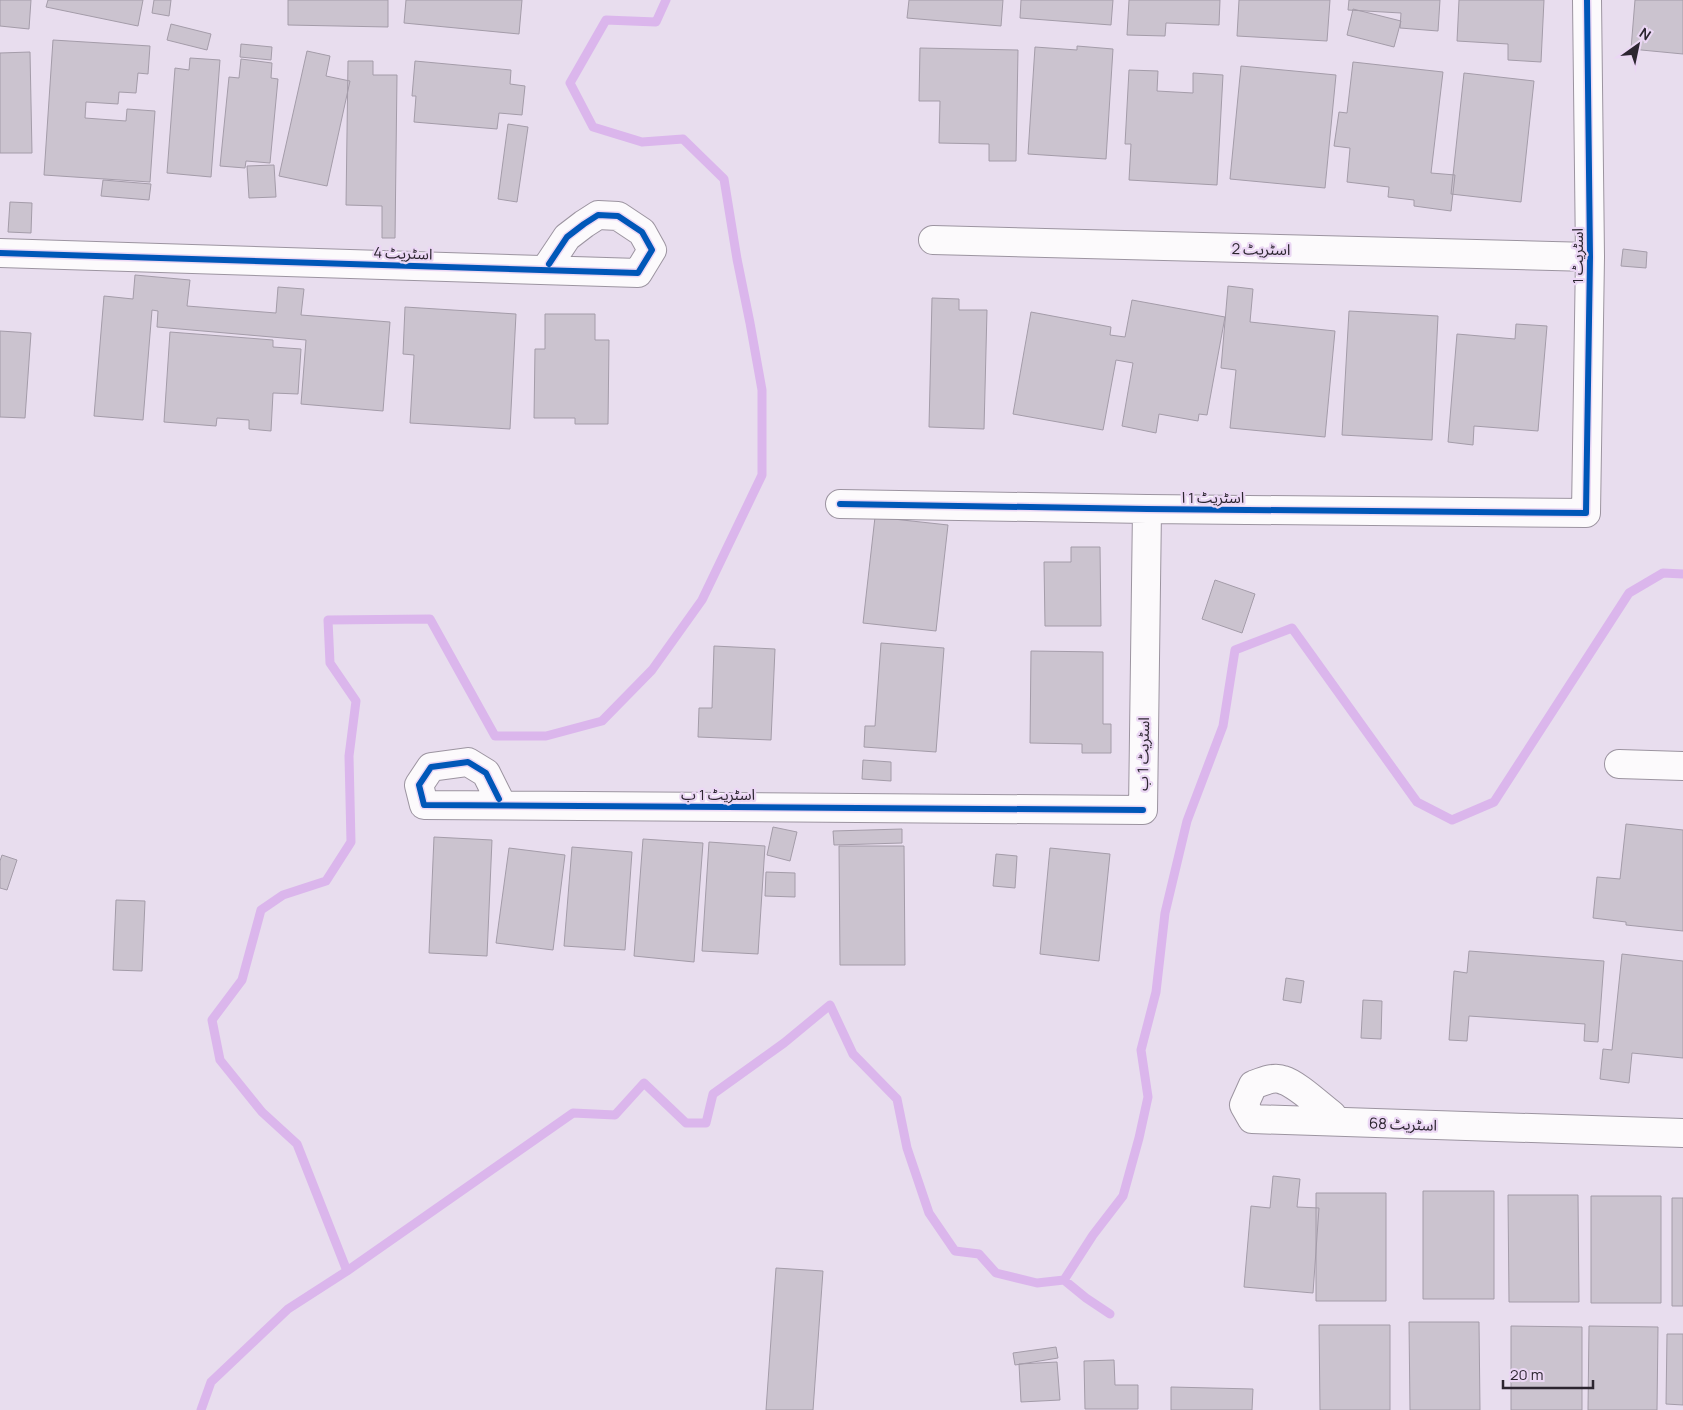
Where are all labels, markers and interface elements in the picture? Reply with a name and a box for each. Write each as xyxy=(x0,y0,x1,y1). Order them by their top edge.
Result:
north arrow xyxy=(1613,20,1663,70)
text: N xyxy=(1636,23,1655,44)
street label: اسٹریٹ 1 xyxy=(1567,228,1588,284)
street label: اسٹریٹ 2 xyxy=(1231,238,1291,260)
street label: اسٹریٹ 4 xyxy=(373,241,433,265)
street label: اسٹریٹ 1 ا xyxy=(1182,487,1244,508)
street label: اسٹریٹ 1 ب xyxy=(1132,717,1154,791)
street label: اسٹریٹ 1 ب xyxy=(681,784,755,805)
street label: اسٹریٹ 68 xyxy=(1368,1112,1438,1136)
scale bar xyxy=(1503,1358,1593,1390)
text: 20 m xyxy=(1510,1364,1543,1385)

